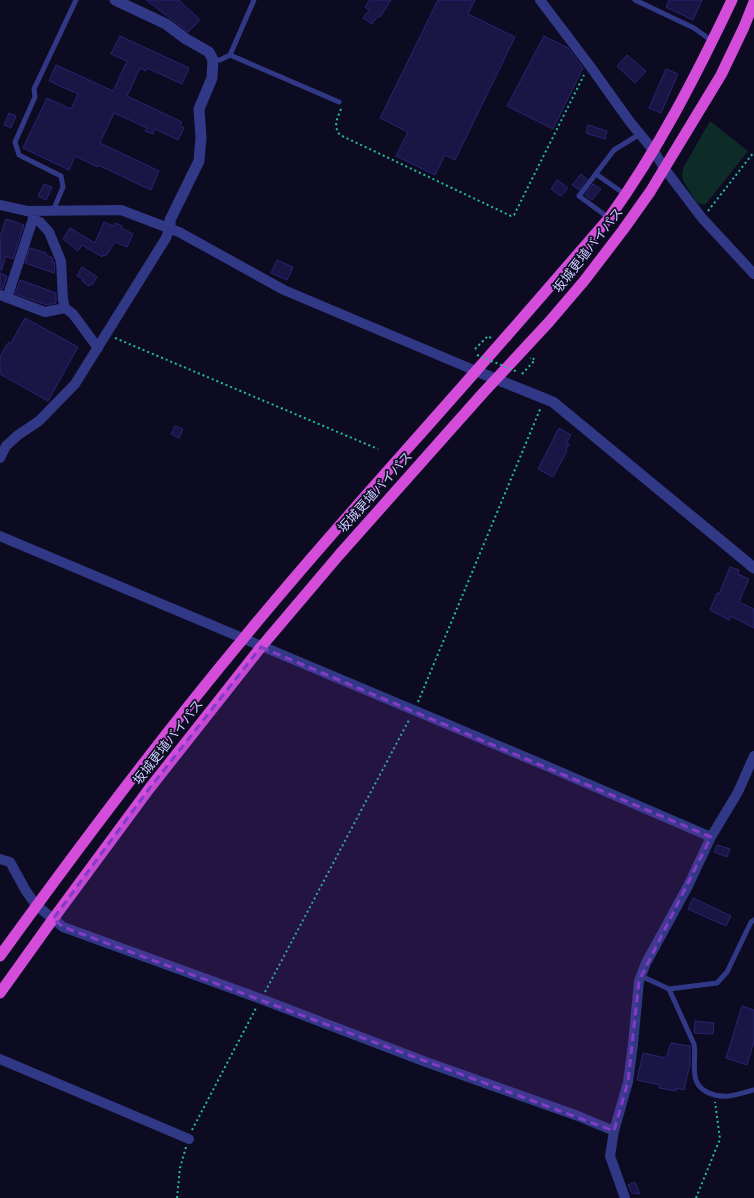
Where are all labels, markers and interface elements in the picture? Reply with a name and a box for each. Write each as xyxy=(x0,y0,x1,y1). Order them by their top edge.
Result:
street label: 坂城更埴バイパス xyxy=(549,204,627,296)
street label: 坂城更埴バイパス xyxy=(334,448,416,536)
street label: 坂城更埴バイパス xyxy=(129,696,207,788)

